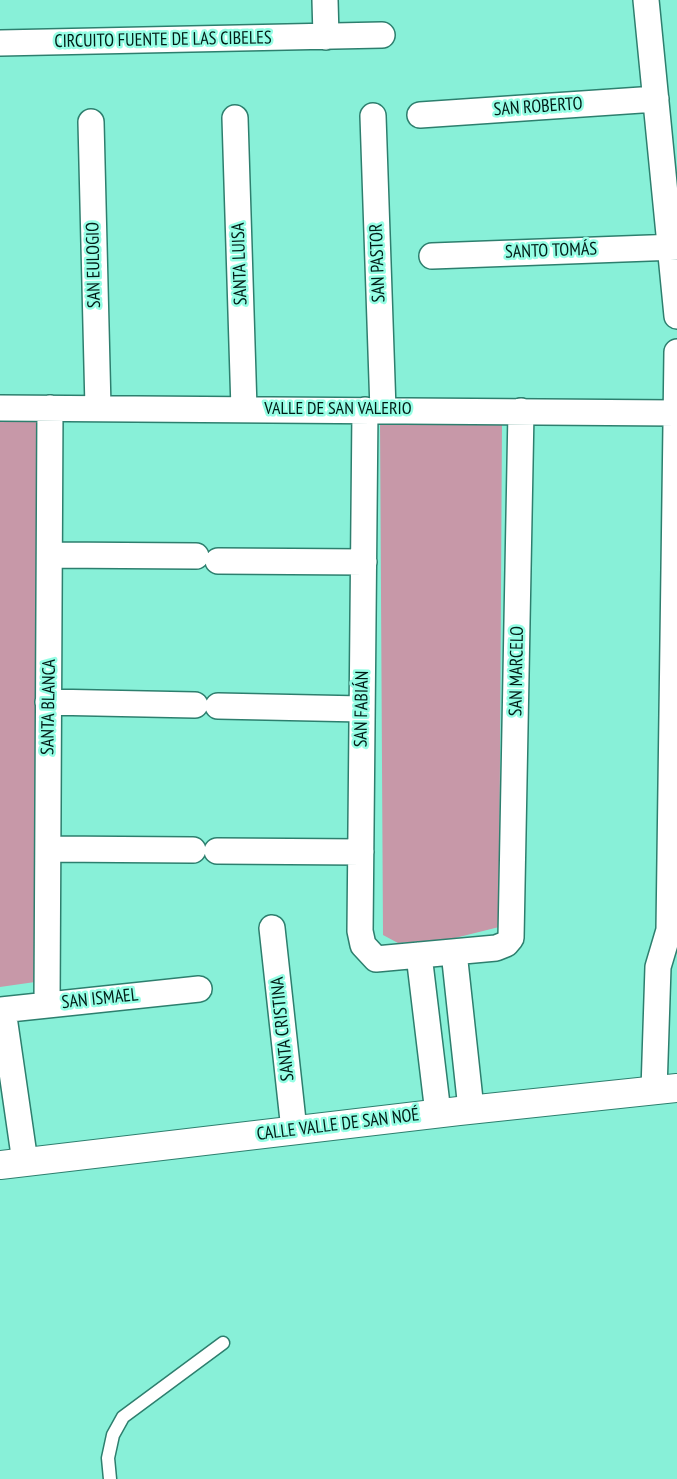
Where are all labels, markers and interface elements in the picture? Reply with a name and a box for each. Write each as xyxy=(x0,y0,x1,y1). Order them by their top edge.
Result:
street label: CIRCUITO FUENTE DE LAS CIBELES xyxy=(54,27,272,53)
street label: SAN ROBERTO xyxy=(493,93,583,121)
street label: SAN EULOGIO xyxy=(82,222,106,308)
street label: SANTA LUISA xyxy=(228,222,252,306)
street label: SAN PASTOR xyxy=(366,223,390,303)
street label: SANTO TOMÁS xyxy=(505,239,597,263)
street label: VALLE DE SAN VALERIO xyxy=(264,398,412,420)
street label: SAN MARCELO xyxy=(505,626,529,716)
street label: SANTA BLANCA xyxy=(37,659,61,755)
street label: SAN FABIÁN xyxy=(351,671,373,747)
street label: SANTA CRISTINA xyxy=(267,976,299,1082)
street label: SAN ISMAEL xyxy=(61,984,139,1014)
street label: CALLE VALLE DE SAN NOÉ xyxy=(256,1104,420,1146)

